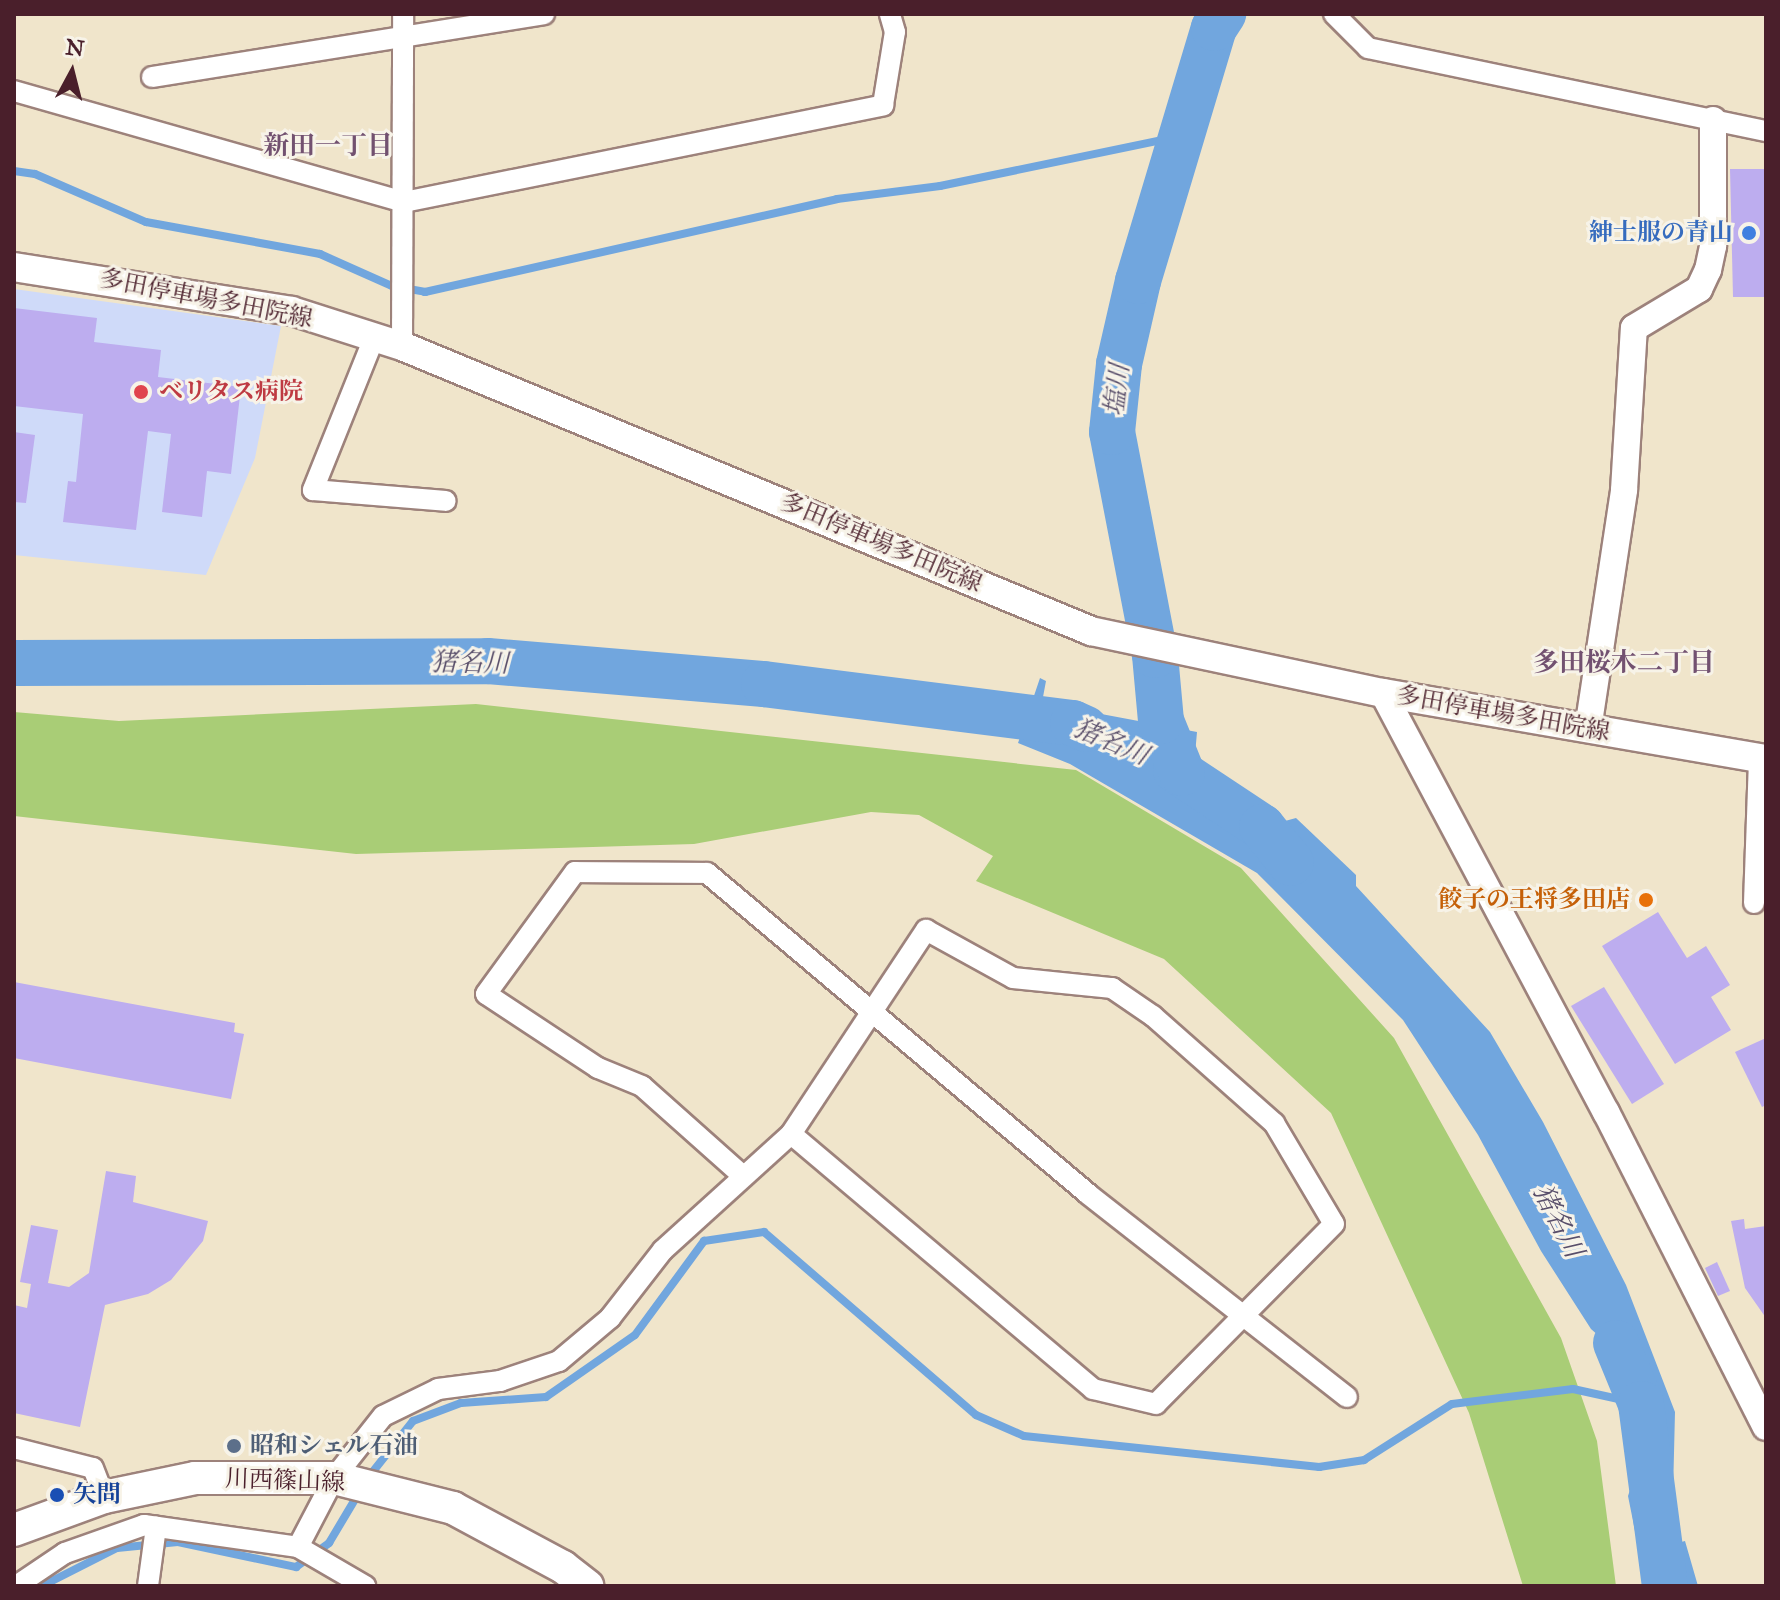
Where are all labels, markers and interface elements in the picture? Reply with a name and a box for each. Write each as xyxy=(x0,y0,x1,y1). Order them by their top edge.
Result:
north arrow xyxy=(32,32,112,112)
text: N xyxy=(64,33,86,62)
district label: 新田一丁目 xyxy=(263,130,393,162)
place label: 紳士服の青山 xyxy=(1589,219,1733,247)
marker: 紳士服の青山 xyxy=(1740,224,1758,242)
street label: 多田停車場多田院線 xyxy=(97,264,315,334)
water label: 塩川 xyxy=(1098,362,1136,418)
place label: ベリタス病院 xyxy=(159,378,303,406)
marker: ベリタス病院 xyxy=(130,381,152,403)
street label: 多田停車場多田院線 xyxy=(776,488,986,598)
water label: 猪名川 xyxy=(431,647,509,679)
district label: 多田桜木二丁目 xyxy=(1533,647,1715,679)
street label: 多田停車場多田院線 xyxy=(1394,681,1612,747)
water label: 猪名川 xyxy=(1069,712,1153,772)
place label: 餃子の王将多田店 xyxy=(1438,886,1630,914)
marker: 餃子の王将多田店 xyxy=(1637,891,1655,909)
water label: 猪名川 xyxy=(1526,1179,1590,1263)
place label: 昭和シェル石油 xyxy=(250,1432,418,1460)
marker: 昭和シェル石油 xyxy=(225,1437,243,1455)
street label: 川西篠山線 xyxy=(225,1465,345,1497)
place label: 矢問 xyxy=(73,1481,121,1509)
marker: 矢問 xyxy=(48,1486,66,1504)

